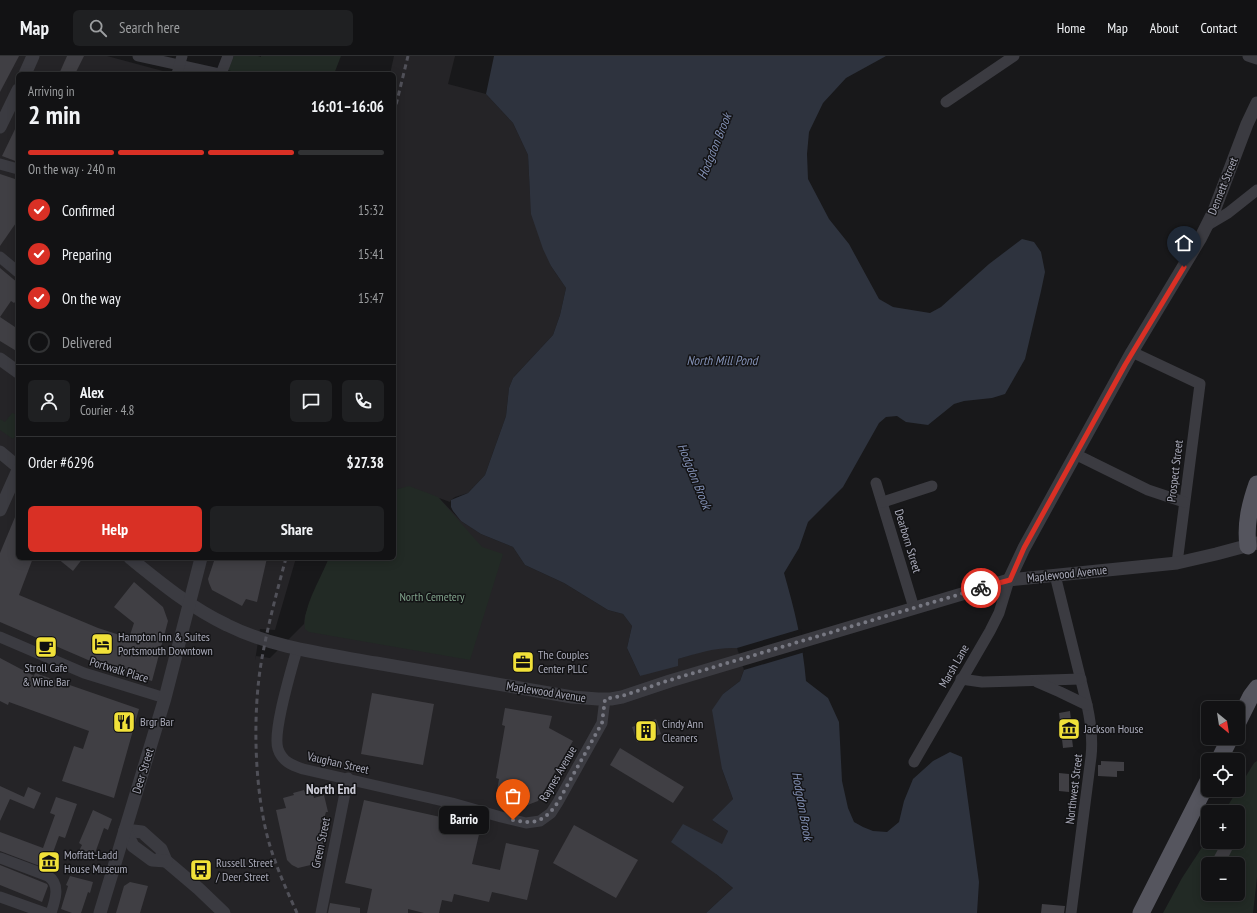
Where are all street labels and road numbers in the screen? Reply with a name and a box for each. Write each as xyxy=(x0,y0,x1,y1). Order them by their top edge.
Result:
street label: Dennett Street xyxy=(1204,154,1241,217)
street label: Prospect Street xyxy=(1163,438,1186,503)
street label: Dearborn Street xyxy=(892,507,925,575)
street label: Maplewood Avenue xyxy=(1026,562,1108,585)
street label: Marsh Lane xyxy=(935,641,972,690)
street label: Portwalk Place xyxy=(88,653,150,686)
street label: Maplewood Avenue xyxy=(505,678,587,705)
street label: Raynes Avenue xyxy=(536,743,580,804)
street label: Deer Street xyxy=(129,746,157,795)
street label: Vaughan Street xyxy=(305,748,371,777)
street label: Northwest Street xyxy=(1062,752,1085,825)
street label: Green Street xyxy=(308,815,333,870)

